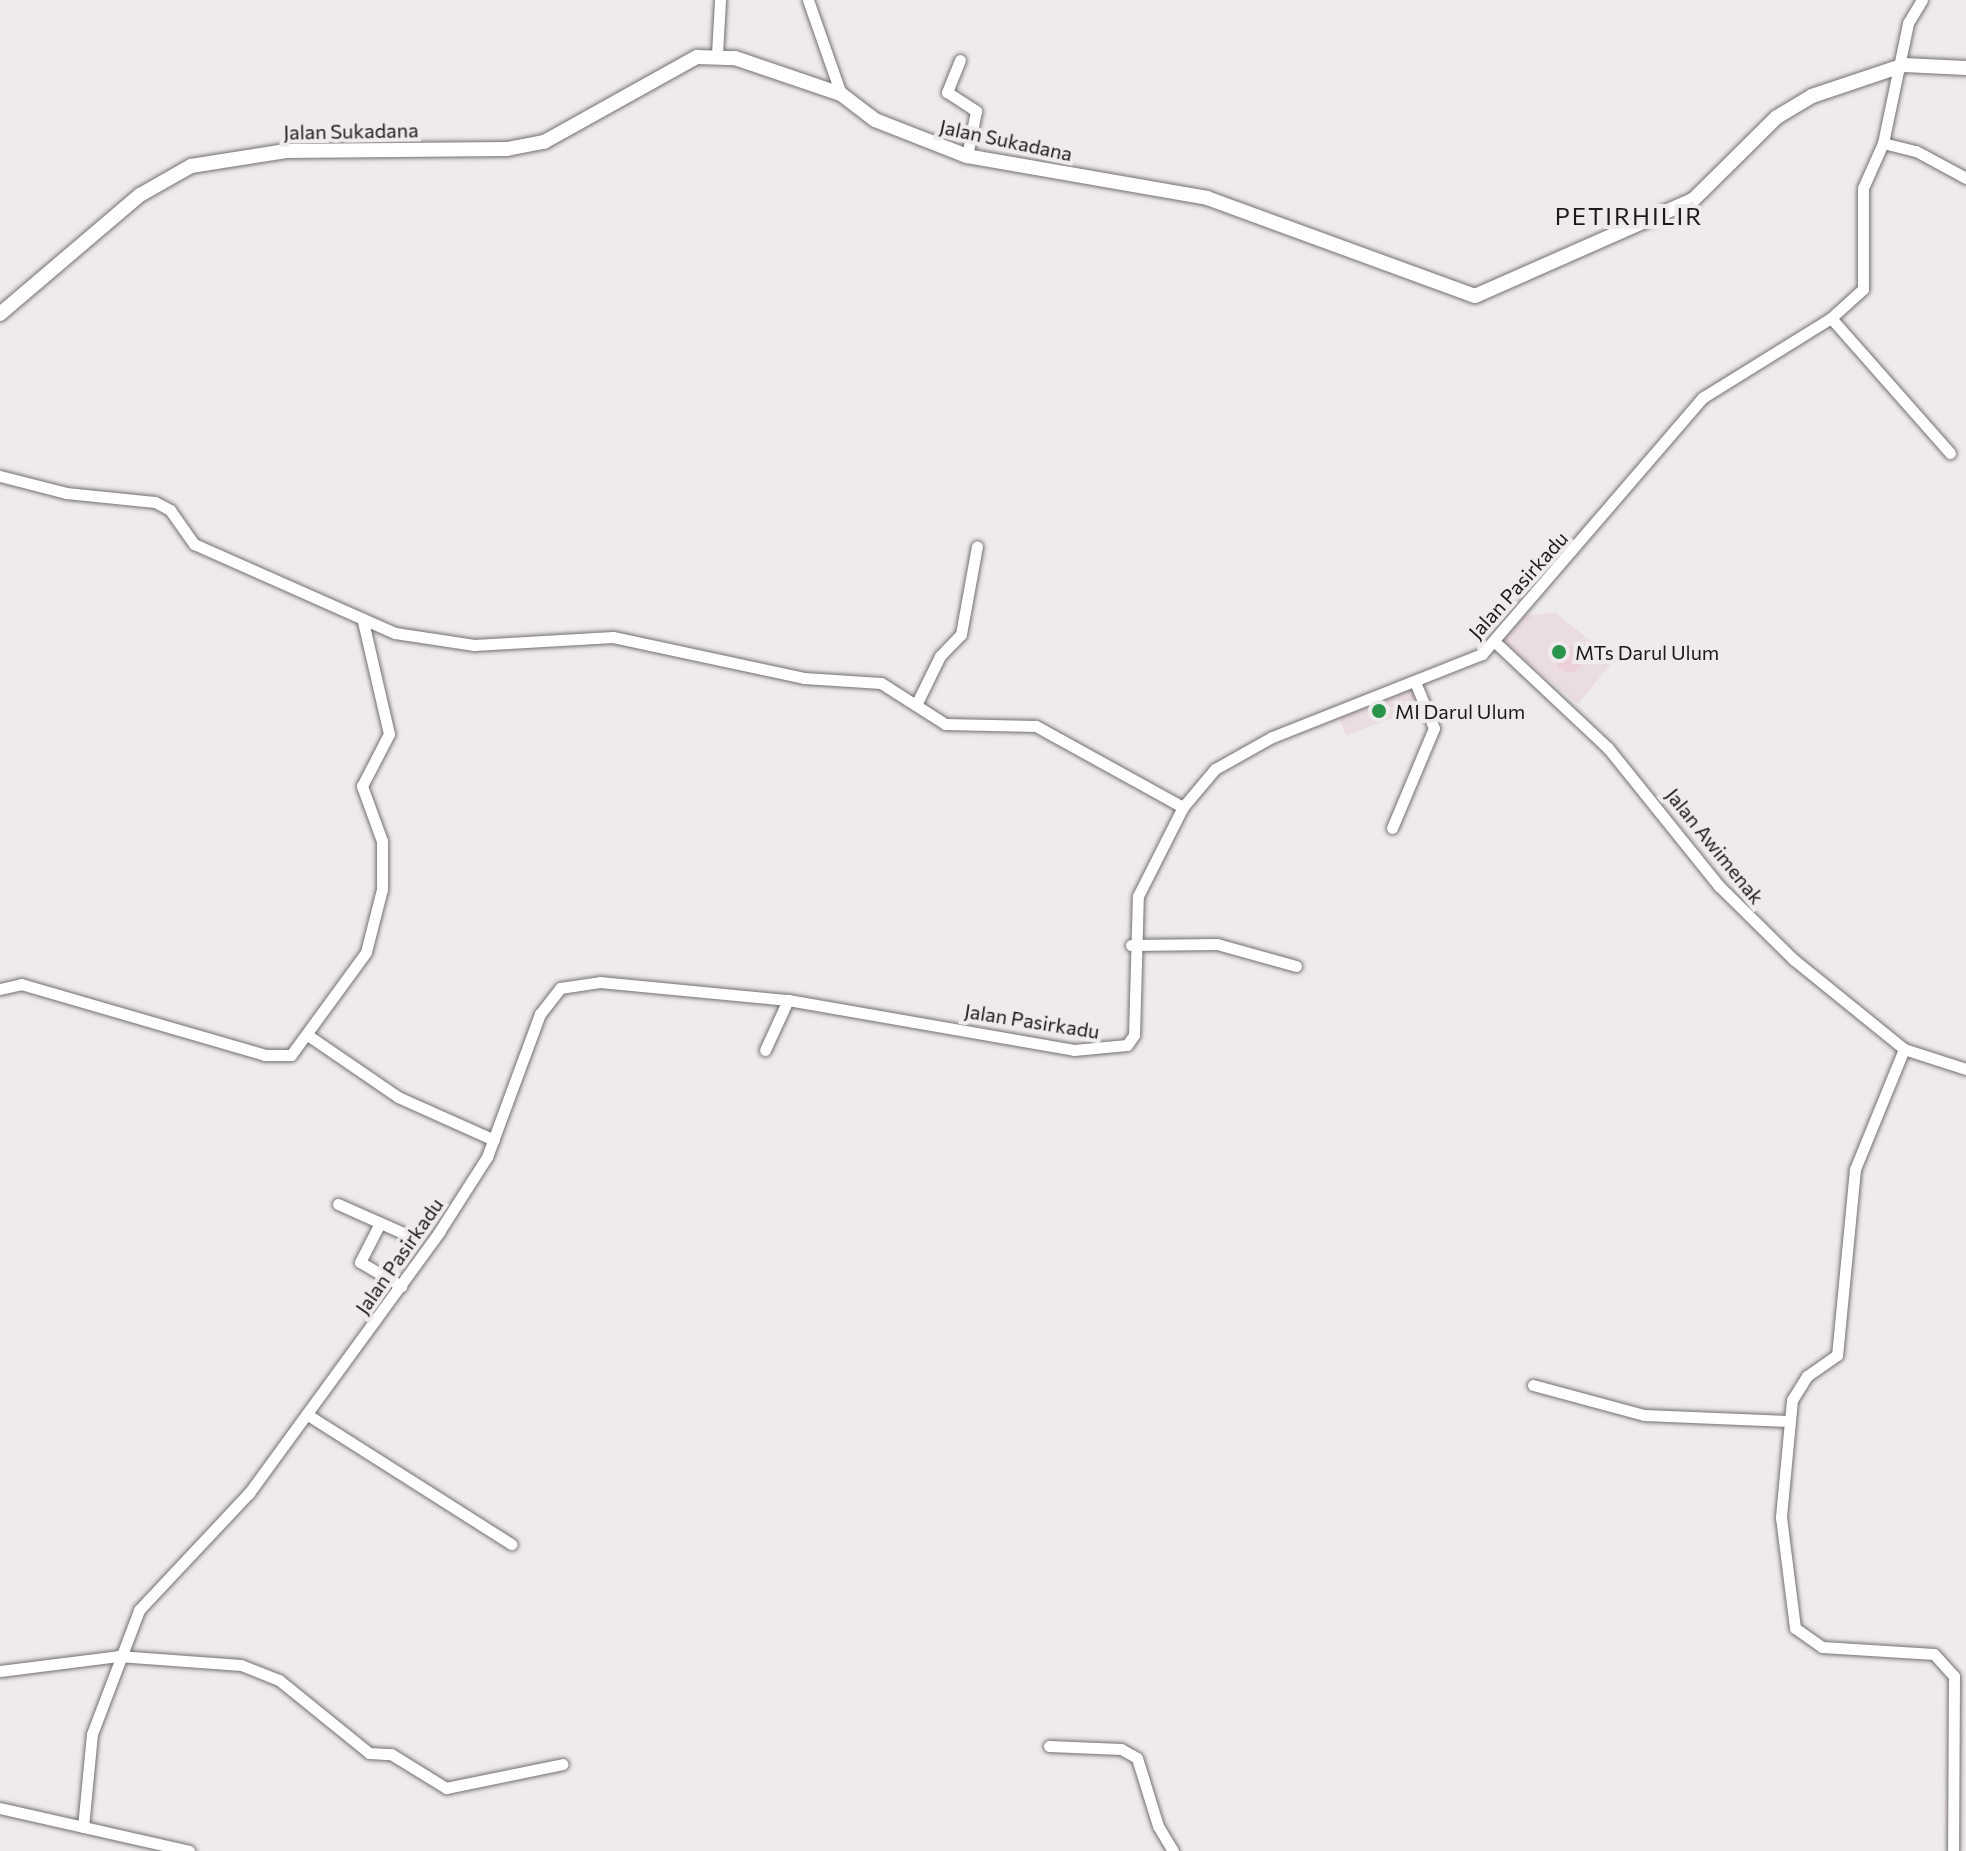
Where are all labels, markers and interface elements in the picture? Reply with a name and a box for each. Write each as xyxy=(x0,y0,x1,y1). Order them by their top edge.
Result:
street label: Jalan Sukadana xyxy=(937,114,1075,166)
street label: Jalan Sukadana xyxy=(283,118,419,144)
district label: PETIRHILIR xyxy=(1555,202,1703,230)
street label: Jalan Pasirkadu xyxy=(1463,526,1573,644)
place label: MTs Darul Ulum xyxy=(1575,640,1719,664)
marker: MTs Darul Ulum xyxy=(1550,643,1568,661)
place label: MI Darul Ulum xyxy=(1395,699,1525,723)
marker: MI Darul Ulum xyxy=(1370,702,1388,720)
street label: Jalan Awimenak xyxy=(1661,783,1769,909)
street label: Jalan Pasirkadu xyxy=(963,998,1101,1044)
street label: Jalan Pasirkadu xyxy=(350,1193,448,1319)

